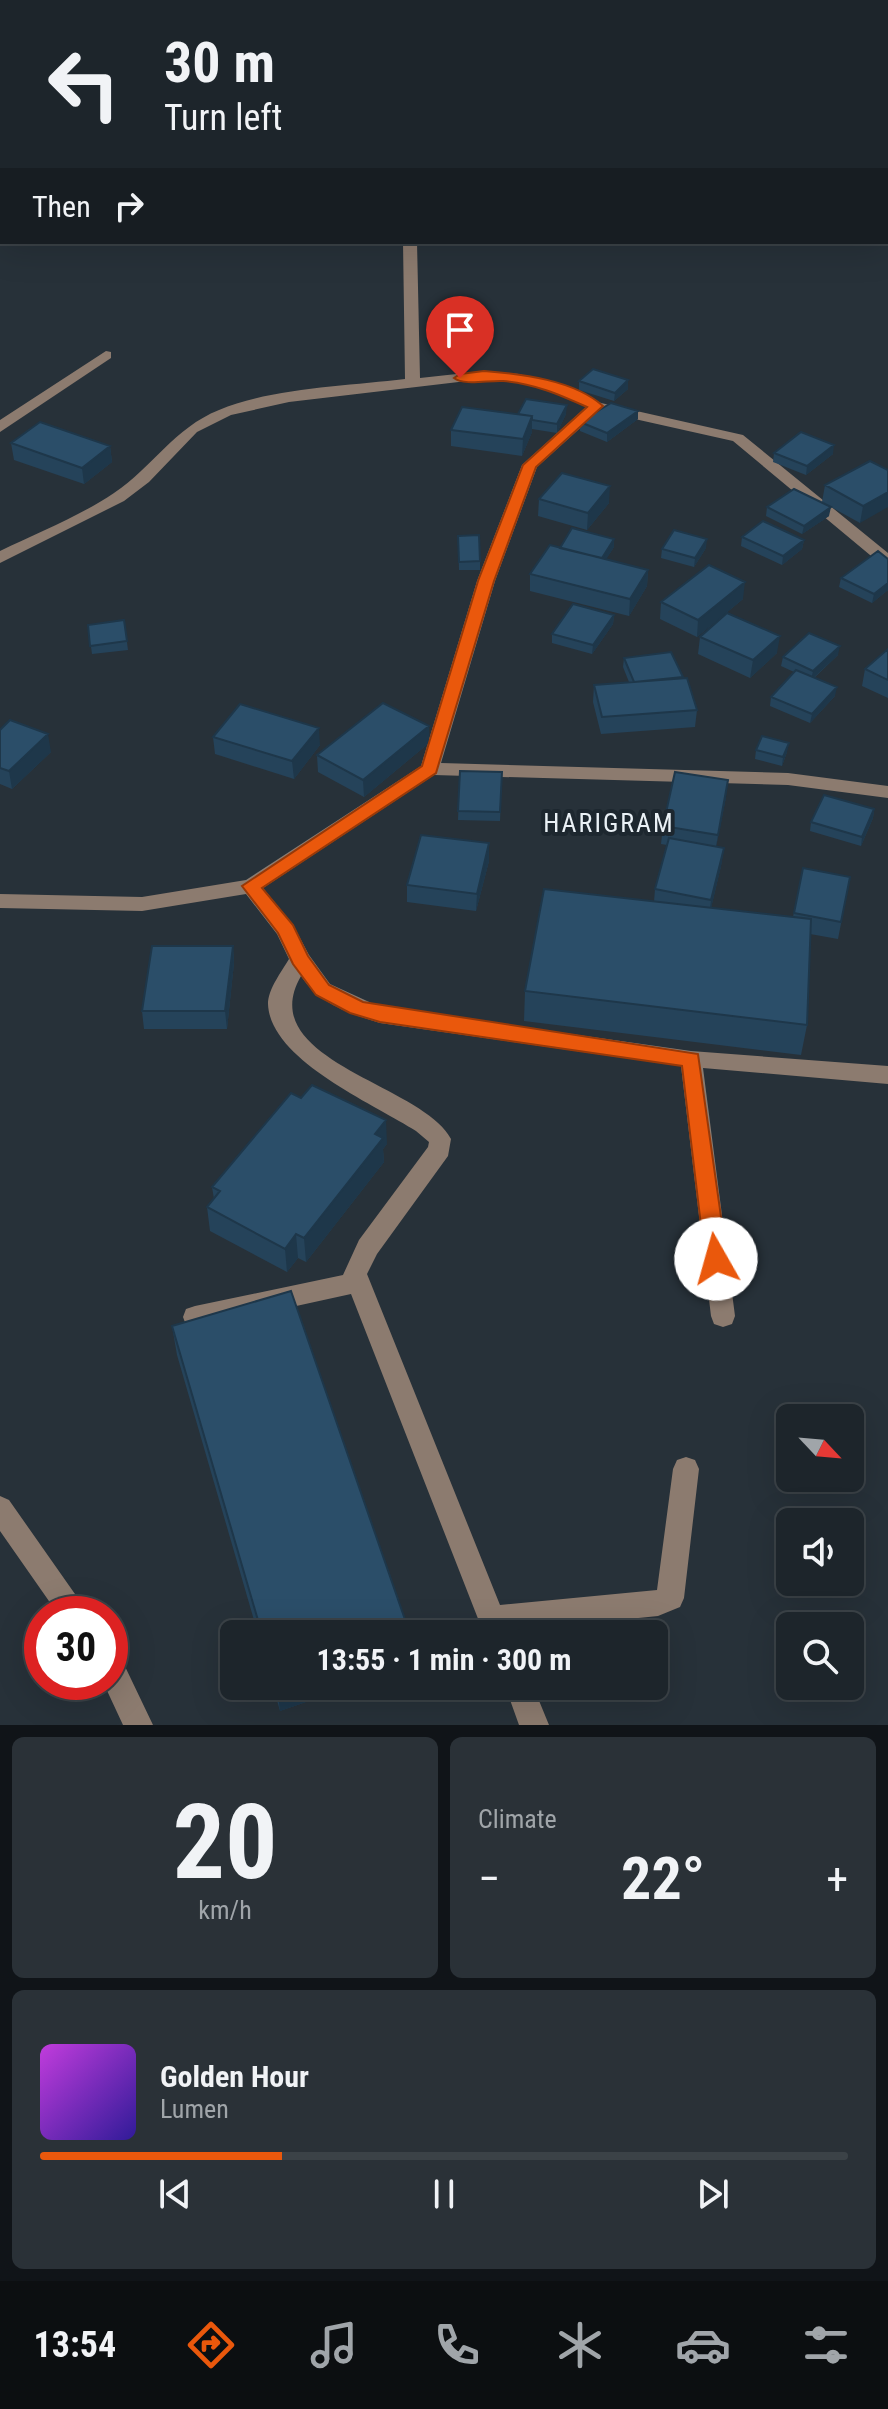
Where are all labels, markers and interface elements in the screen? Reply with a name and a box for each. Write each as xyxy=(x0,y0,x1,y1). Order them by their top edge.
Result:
text: 30 m xyxy=(164,30,275,96)
icon: left xyxy=(32,32,136,136)
text: Turn left xyxy=(164,97,282,139)
icon: right xyxy=(107,184,151,228)
text: Then xyxy=(32,189,91,224)
pin xyxy=(426,296,494,378)
icon: arrive xyxy=(438,308,482,352)
district label: HARIGRAM xyxy=(543,808,675,838)
position arrow xyxy=(674,1217,758,1301)
north arrow xyxy=(776,1404,864,1492)
map controls xyxy=(776,1404,864,1700)
button: sound xyxy=(776,1508,864,1596)
speed limit sign: 30 xyxy=(24,1596,128,1700)
button: search xyxy=(776,1612,864,1700)
text: 13:55 · 1 min · 300 m xyxy=(317,1642,571,1677)
text: 20 xyxy=(172,1782,278,1903)
text: Climate xyxy=(478,1804,557,1834)
text: 22° xyxy=(621,1843,705,1914)
text: − xyxy=(478,1853,500,1905)
text: + xyxy=(826,1853,848,1905)
text: km/h xyxy=(198,1895,252,1925)
text: Golden Hour xyxy=(160,2059,309,2094)
text: Lumen xyxy=(160,2094,229,2124)
icon: previous xyxy=(153,2172,197,2216)
icon: pause xyxy=(422,2172,466,2216)
icon: next xyxy=(691,2172,735,2216)
icon: directions xyxy=(183,2317,239,2373)
icon: music xyxy=(306,2317,362,2373)
icon: phone xyxy=(429,2317,485,2373)
icon: climate xyxy=(552,2317,608,2373)
icon: car xyxy=(675,2317,731,2373)
icon: filters xyxy=(798,2317,854,2373)
text: 13:54 xyxy=(34,2324,116,2366)

